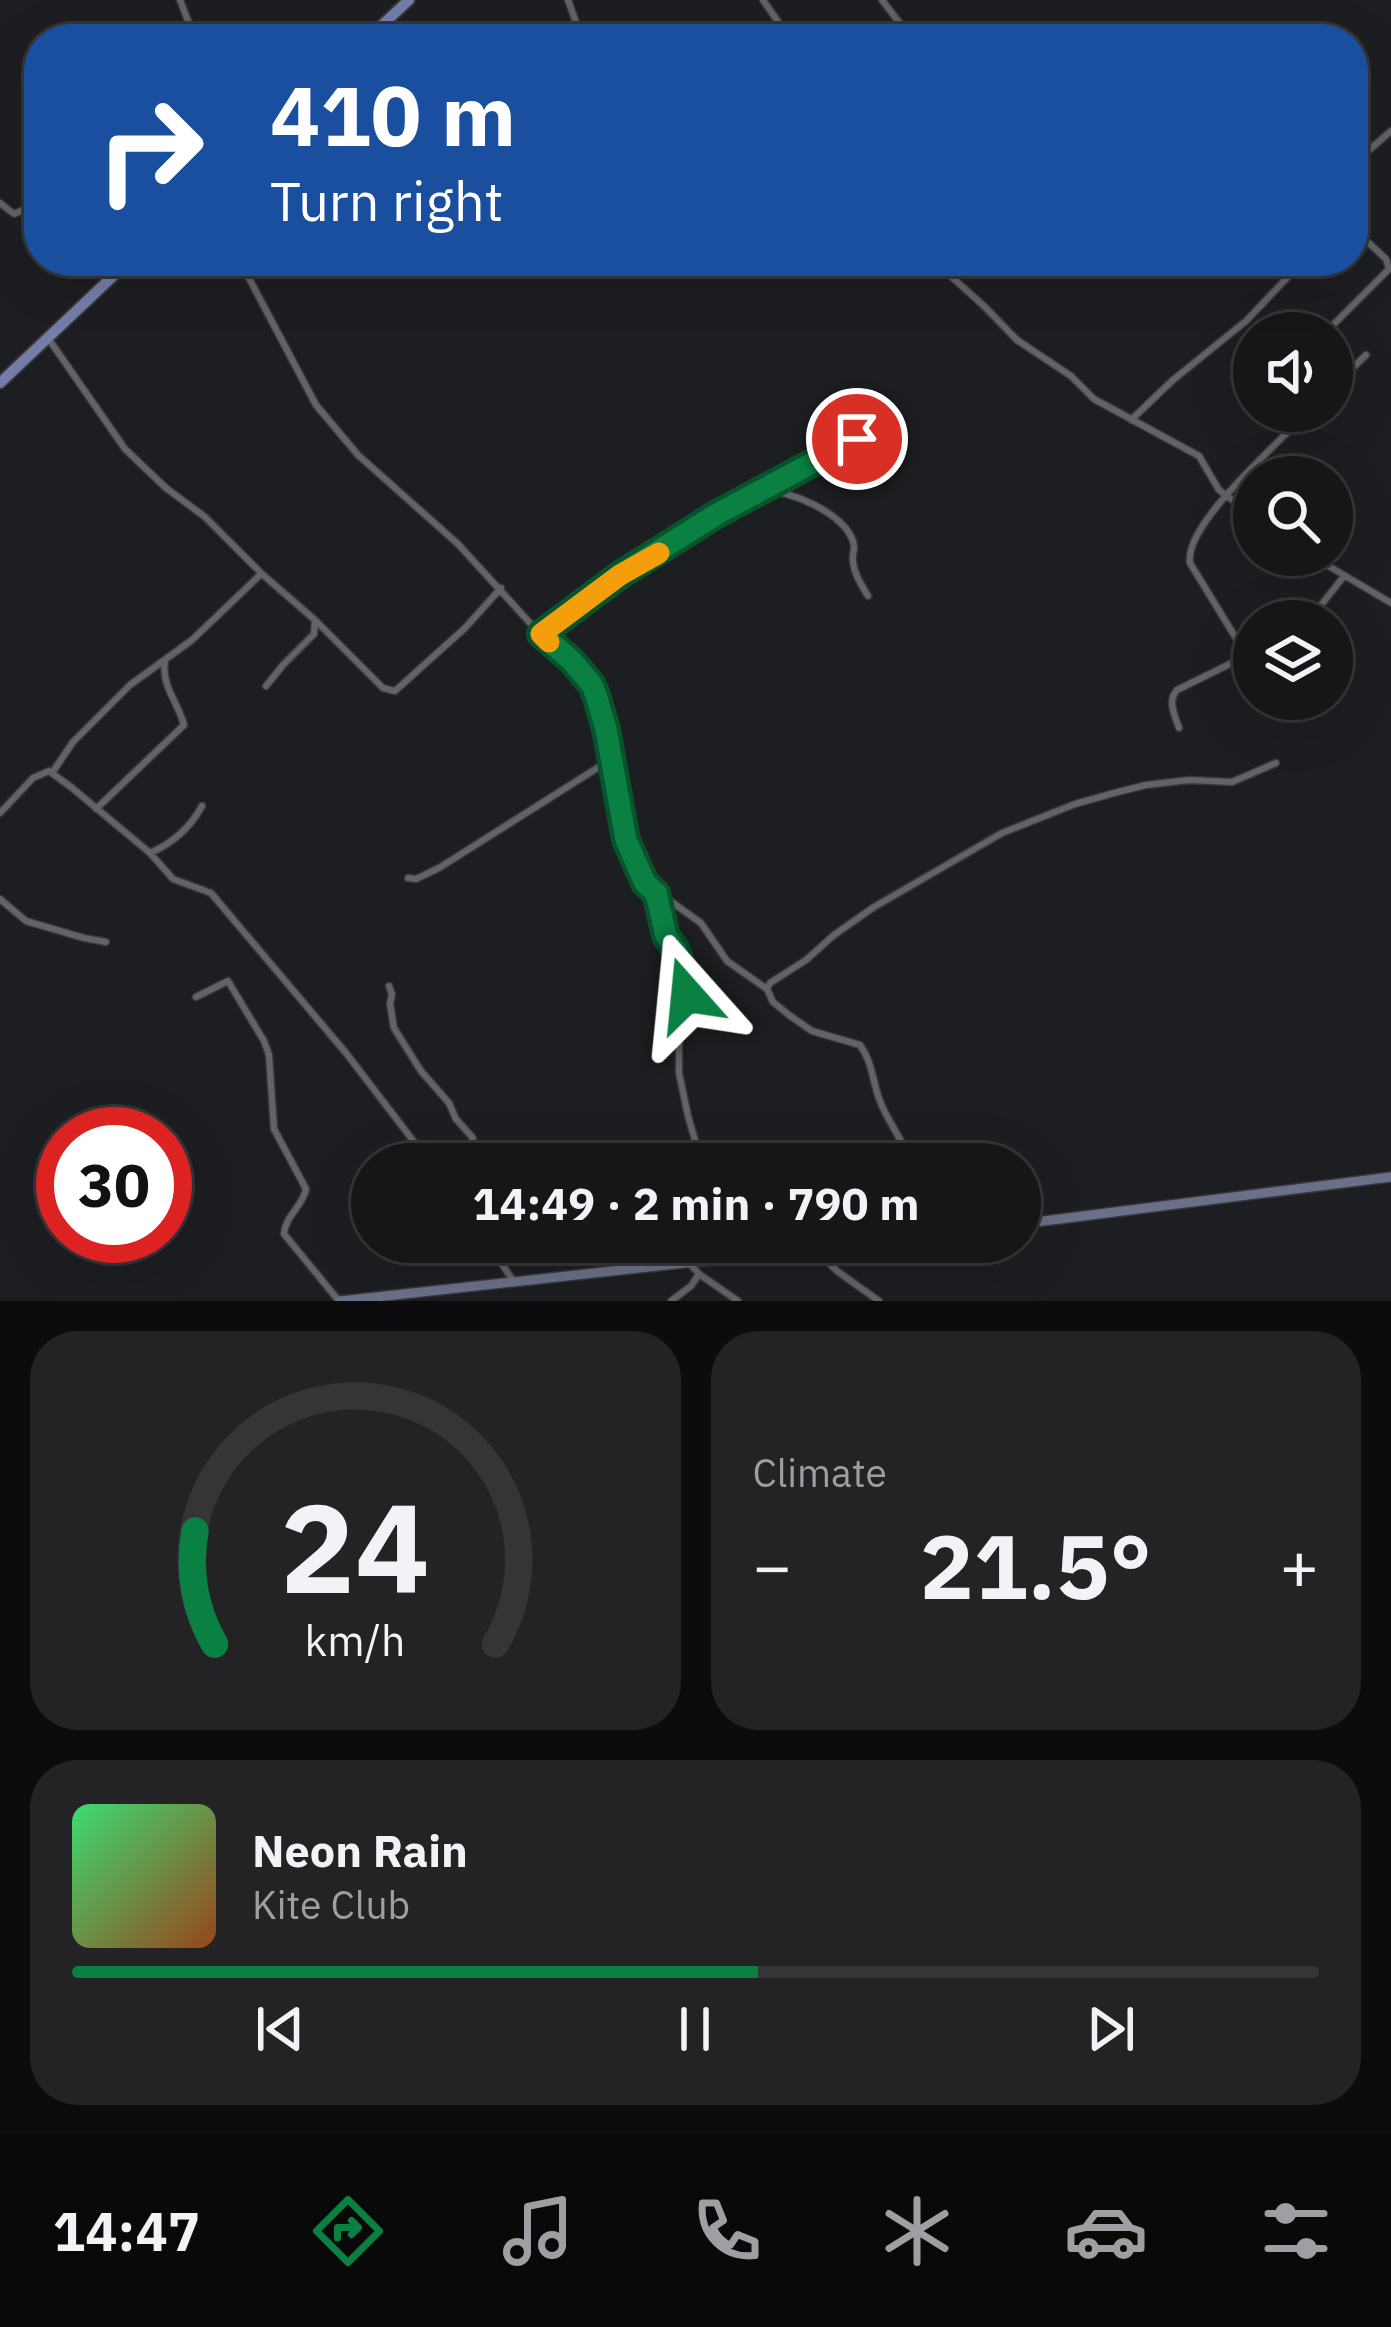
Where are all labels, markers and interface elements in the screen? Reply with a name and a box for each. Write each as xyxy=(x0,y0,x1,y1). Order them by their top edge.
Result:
text: 410 m xyxy=(270,60,516,169)
icon: right xyxy=(72,72,228,228)
text: Turn right xyxy=(270,166,504,236)
map controls xyxy=(1233,312,1353,720)
button: sound xyxy=(1233,312,1353,432)
pin xyxy=(806,388,908,490)
icon: arrive xyxy=(824,406,890,472)
button: search xyxy=(1233,456,1353,576)
button: layers xyxy=(1233,600,1353,720)
position arrow xyxy=(624,932,750,1058)
speed limit sign: 30 xyxy=(36,1107,192,1263)
text: 14:49 · 2 min · 790 m xyxy=(473,1174,919,1232)
text: Climate xyxy=(753,1447,887,1498)
text: 24 xyxy=(280,1465,430,1627)
text: 21.5° xyxy=(920,1507,1152,1624)
text: − xyxy=(753,1522,792,1608)
text: + xyxy=(1279,1522,1319,1608)
text: km/h xyxy=(305,1611,406,1667)
text: Neon Rain xyxy=(252,1821,468,1879)
text: Kite Club xyxy=(252,1879,410,1930)
icon: previous xyxy=(247,1996,313,2062)
icon: pause xyxy=(662,1996,728,2062)
icon: next xyxy=(1078,1996,1144,2062)
icon: directions xyxy=(306,2189,390,2273)
icon: music xyxy=(496,2189,580,2273)
icon: phone xyxy=(685,2189,769,2273)
icon: climate xyxy=(875,2189,959,2273)
icon: car xyxy=(1064,2189,1148,2273)
icon: filters xyxy=(1254,2189,1338,2273)
text: 14:47 xyxy=(53,2196,200,2266)

